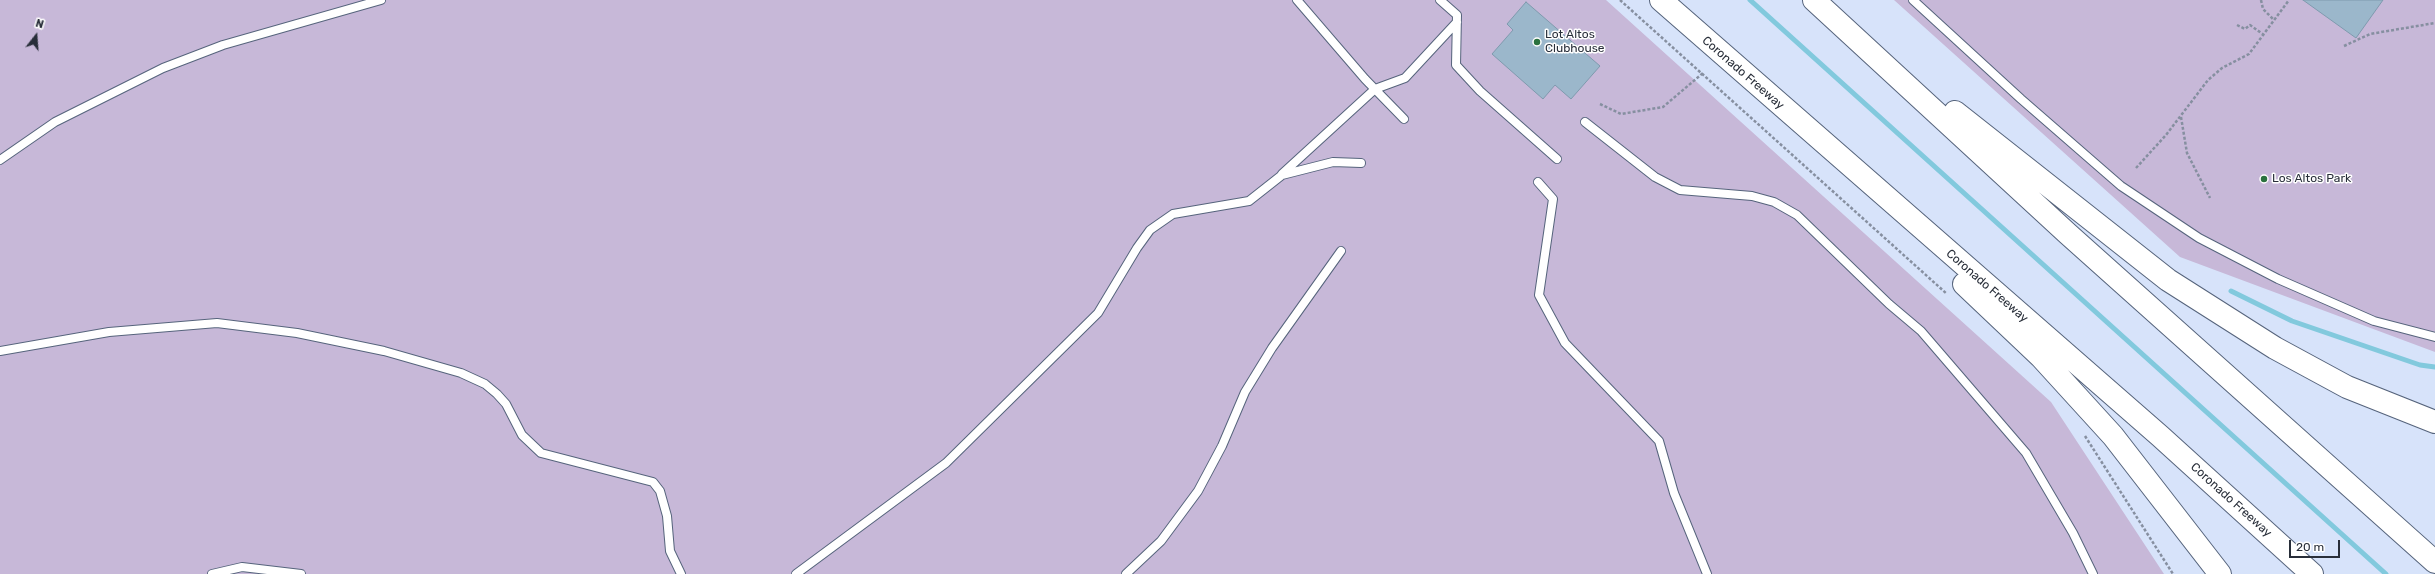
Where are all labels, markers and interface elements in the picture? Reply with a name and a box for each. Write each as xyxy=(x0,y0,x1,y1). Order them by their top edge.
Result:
north arrow xyxy=(16,16,56,56)
text: N xyxy=(34,17,45,31)
place label: Lot Altos Clubhouse xyxy=(1545,28,1605,56)
street label: Coronado Freeway xyxy=(1699,33,1787,113)
marker: Lot Altos Clubhouse xyxy=(1532,37,1542,47)
place label: Los Altos Park xyxy=(2272,172,2351,186)
marker: Los Altos Park xyxy=(2259,174,2269,184)
street label: Coronado Freeway xyxy=(1943,246,2031,326)
street label: Coronado Freeway xyxy=(2187,460,2275,540)
scale bar xyxy=(2291,532,2342,558)
text: 20 m xyxy=(2296,540,2324,554)

